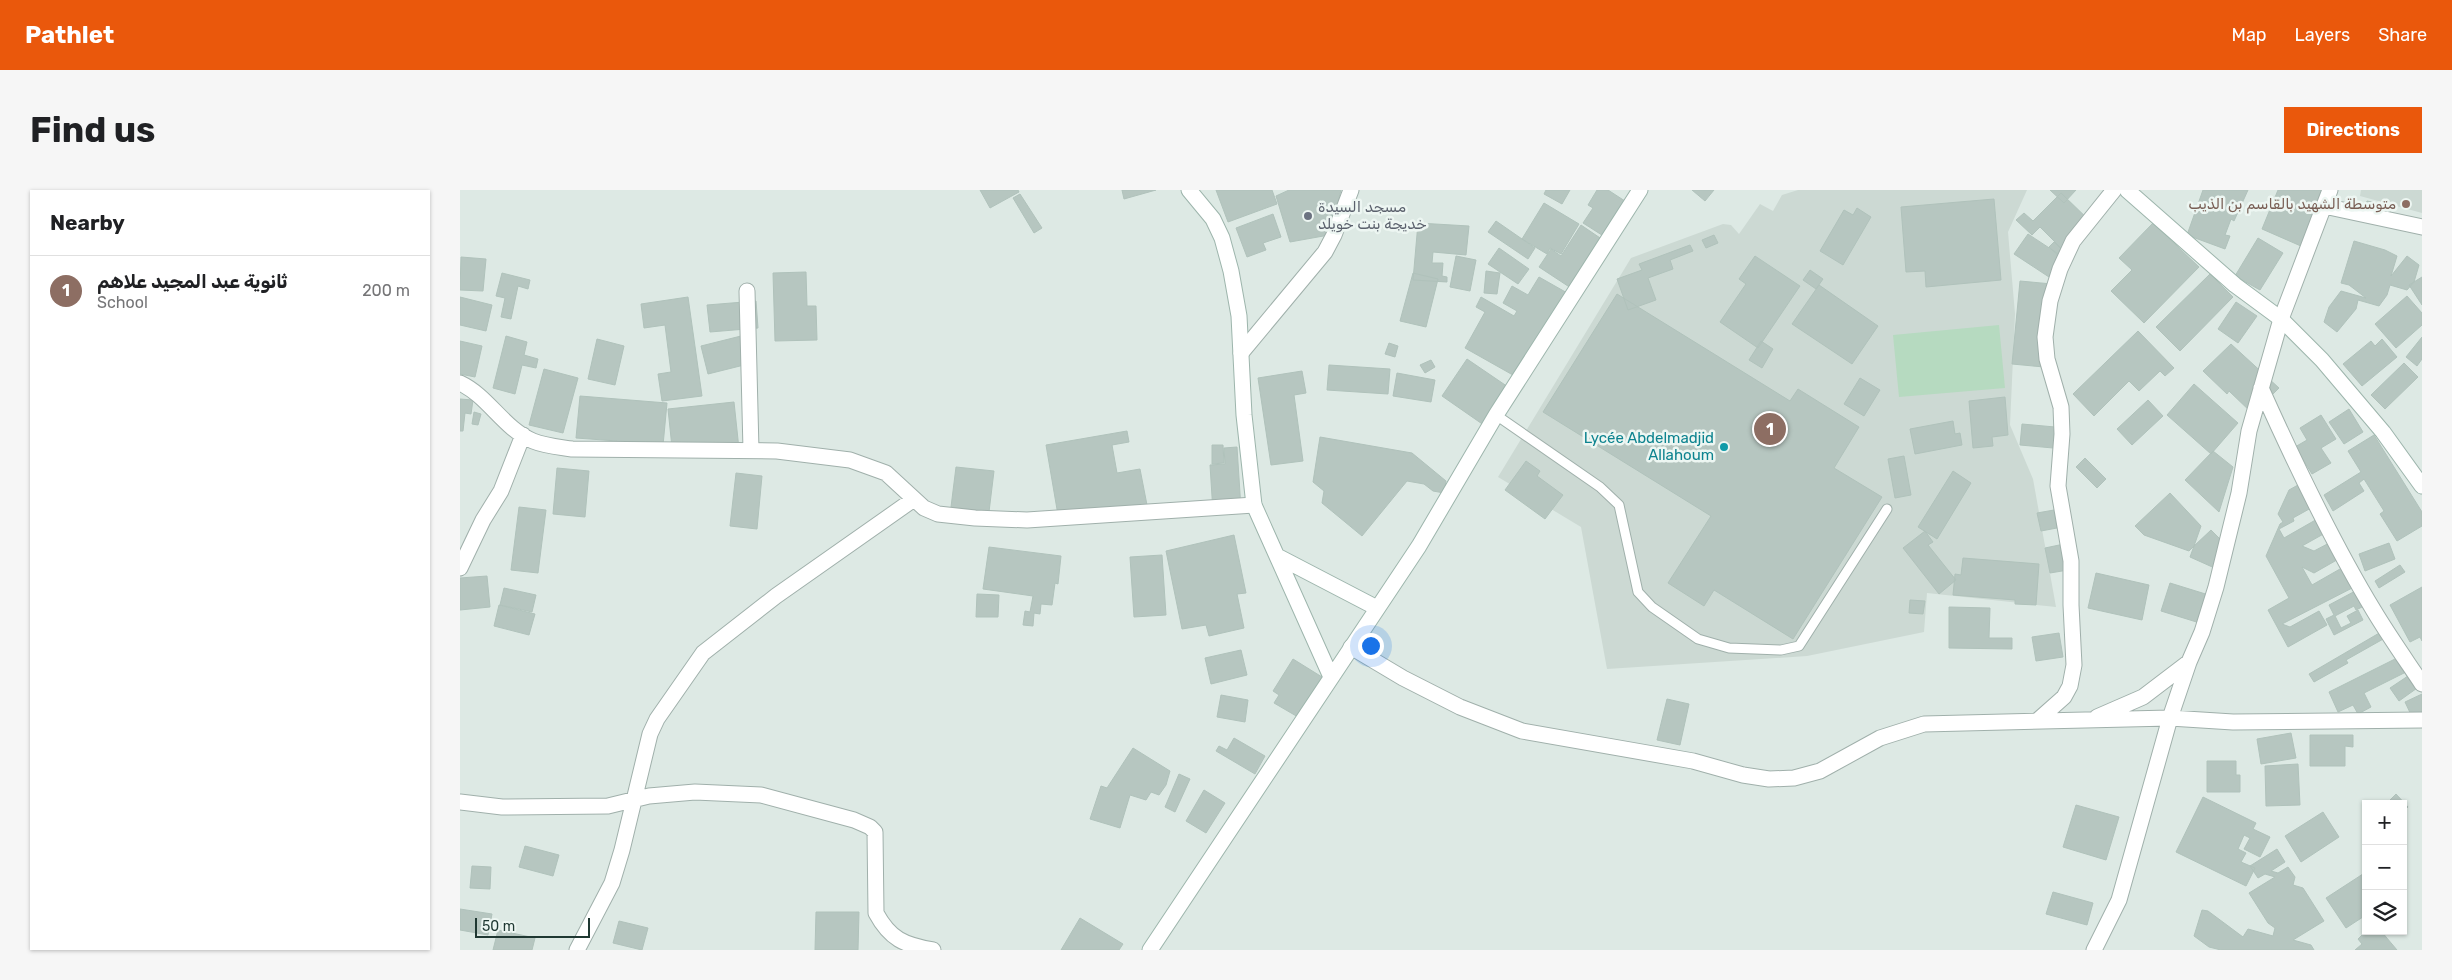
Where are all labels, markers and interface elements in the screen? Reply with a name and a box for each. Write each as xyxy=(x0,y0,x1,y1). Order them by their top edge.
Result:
text: Pathlet xyxy=(25,21,114,49)
text: Map xyxy=(2232,24,2267,46)
text: Layers xyxy=(2295,24,2350,46)
text: Share xyxy=(2378,24,2427,46)
button: Directions xyxy=(2284,107,2422,153)
text: Find us xyxy=(30,109,155,151)
place label: متوسطة الشهيد بالقاسم بن الذيب xyxy=(2188,195,2396,214)
place label: مسجد السيدة خديجة بنت خويلد xyxy=(1318,198,1427,233)
marker: متوسطة الشهيد بالقاسم بن الذيب xyxy=(2400,198,2412,210)
text: Nearby xyxy=(50,210,125,235)
marker: مسجد السيدة خديجة بنت خويلد xyxy=(1302,210,1314,222)
text: ثانوية عبد المجيد علاهم xyxy=(97,270,287,293)
text: 1 xyxy=(62,281,70,300)
text: 200 m xyxy=(362,281,410,300)
text: School xyxy=(97,293,148,312)
pin: 1 xyxy=(1754,410,1786,448)
place label: Lycée Abdelmadjid Allahoum xyxy=(1584,429,1714,464)
marker: Lycée Abdelmadjid Allahoum xyxy=(1718,441,1730,453)
your location xyxy=(1358,633,1384,659)
map controls xyxy=(2362,800,2407,935)
button: + xyxy=(2362,800,2407,845)
button: − xyxy=(2362,845,2407,890)
button: layers xyxy=(2362,890,2407,935)
scale bar xyxy=(475,915,590,938)
text: 50 m xyxy=(482,918,515,935)

